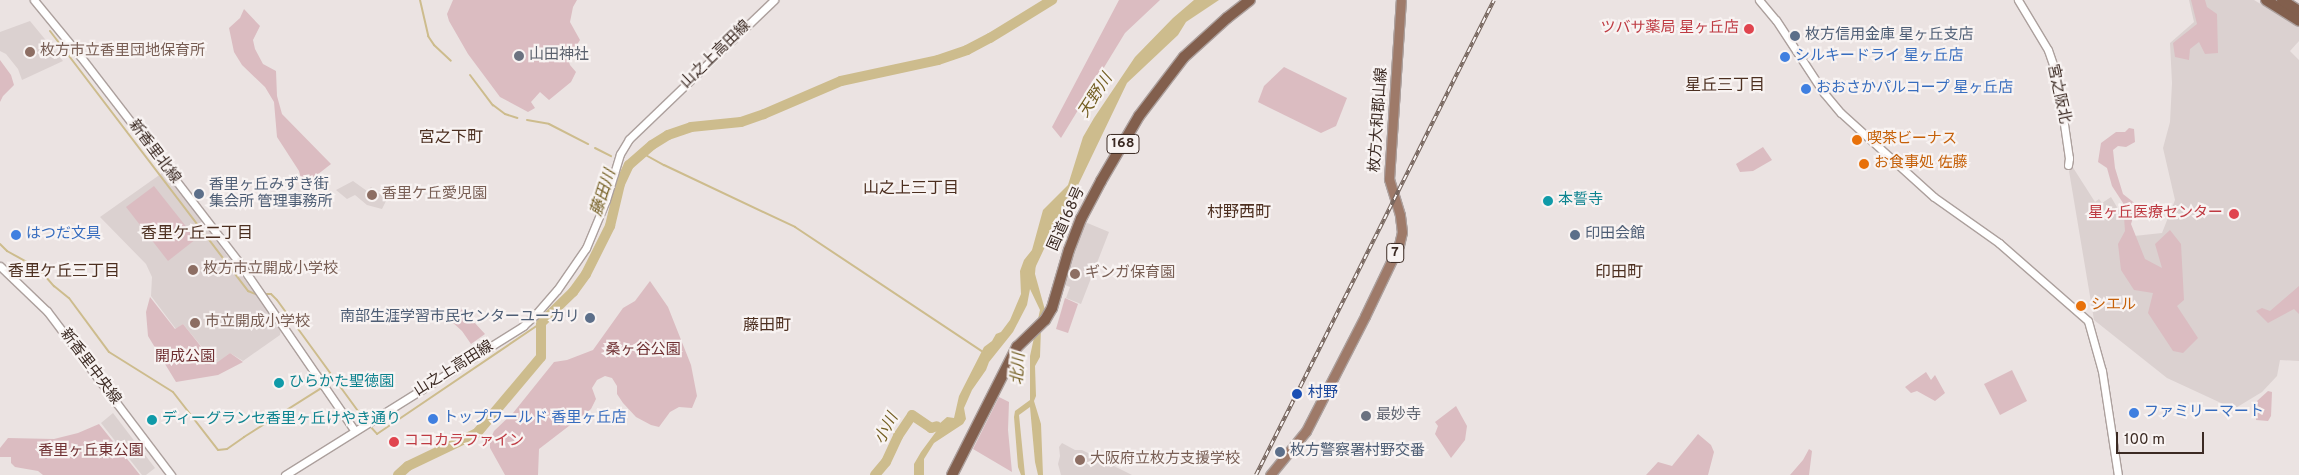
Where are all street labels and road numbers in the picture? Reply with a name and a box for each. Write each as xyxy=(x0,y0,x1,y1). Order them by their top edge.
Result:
street label: 山之上高田線 xyxy=(677,17,755,93)
street label: 宮之阪北 xyxy=(2043,63,2073,125)
street label: 枚方大和郡山線 xyxy=(1366,67,1392,173)
street label: 新香里北線 xyxy=(124,117,184,187)
road number: 168 xyxy=(1106,132,1140,156)
street label: 国道168号 xyxy=(1045,184,1089,254)
road number: 7 xyxy=(1385,242,1405,264)
street label: 新香里中央線 xyxy=(56,326,124,408)
street label: 山之上高田線 xyxy=(411,338,497,400)

